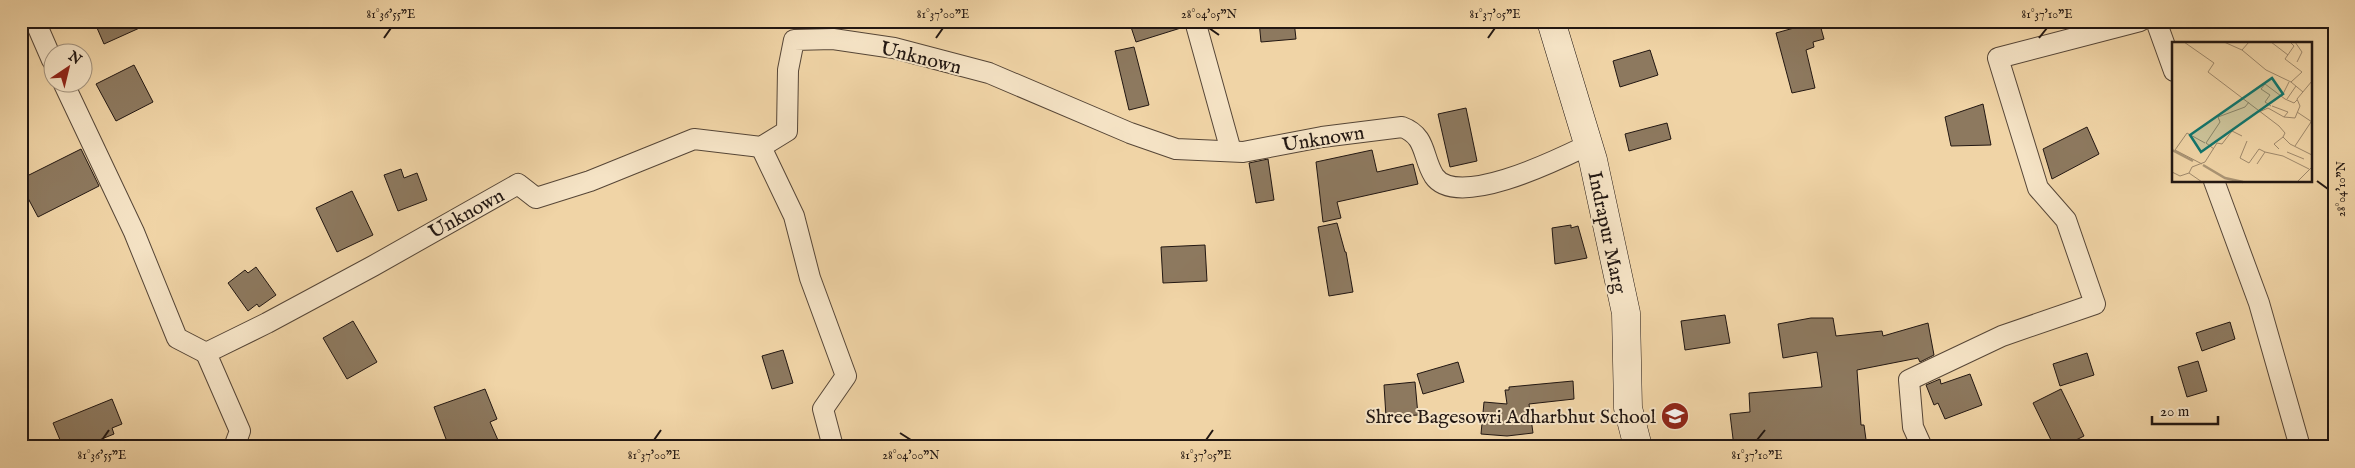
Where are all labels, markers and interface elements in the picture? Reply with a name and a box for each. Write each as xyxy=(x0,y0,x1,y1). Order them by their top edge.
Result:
text: 81°36'55"E xyxy=(367,7,415,22)
text: 81°37'00"E xyxy=(917,7,969,22)
text: 28°04'05"N xyxy=(1181,7,1238,22)
text: 81°37'05"E xyxy=(1470,7,1520,22)
text: 81°37'10"E xyxy=(2022,7,2072,22)
street label: Unknown xyxy=(877,36,964,81)
north arrow xyxy=(42,42,92,92)
inset map xyxy=(2172,42,2312,182)
text: N xyxy=(64,47,85,69)
street label: Unknown xyxy=(1280,121,1366,158)
text: 28°04'10"N xyxy=(2334,160,2349,217)
street label: Indrapur Marg xyxy=(1581,169,1632,297)
street label: Unknown xyxy=(424,183,509,245)
scale bar xyxy=(2152,393,2219,425)
school or university icon: Shree Bagesowri Adharbhut School xyxy=(1660,401,1690,431)
text: 20 m xyxy=(2160,402,2190,421)
place label: Shree Bagesowri Adharbhut School xyxy=(1365,405,1657,430)
text: 81°36'55"E xyxy=(78,448,126,463)
text: 81°37'00"E xyxy=(628,448,680,463)
text: 28°04'00"N xyxy=(882,448,940,463)
text: 81°37'05"E xyxy=(1181,448,1231,463)
text: 81°37'10"E xyxy=(1732,448,1782,463)

